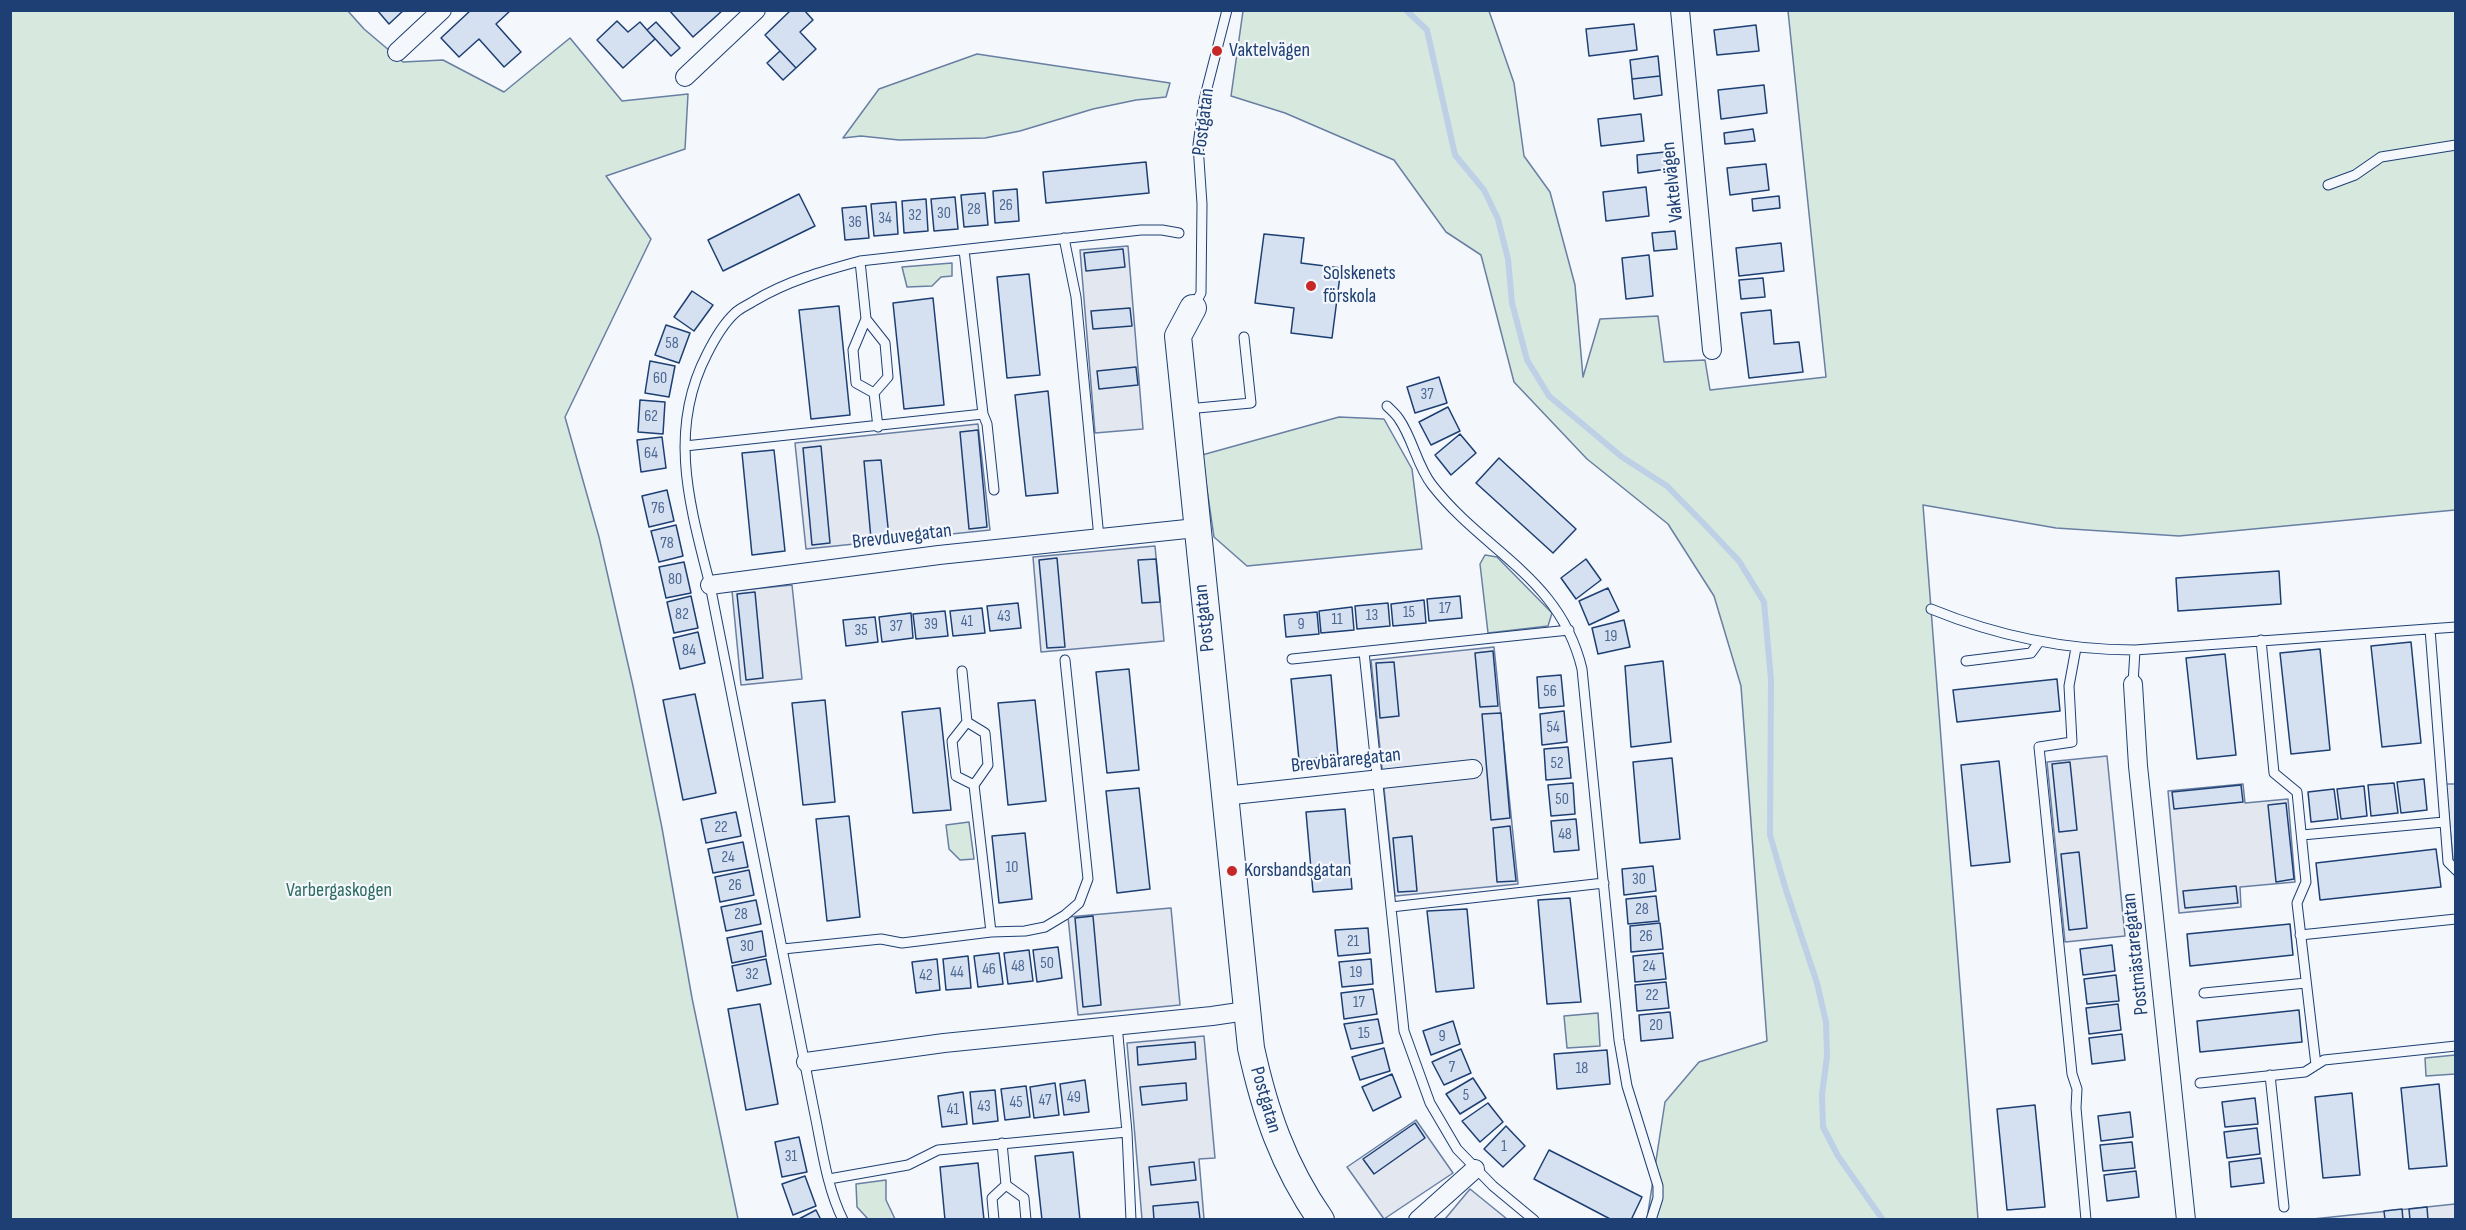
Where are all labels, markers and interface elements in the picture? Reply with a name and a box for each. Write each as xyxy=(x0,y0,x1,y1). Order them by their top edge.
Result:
place label: Vaktelvägen xyxy=(1229,39,1310,63)
marker: Vaktelvägen xyxy=(1210,44,1224,58)
street label: Postgatan xyxy=(1188,87,1220,157)
street label: Vaktelvägen xyxy=(1657,140,1689,224)
house number: 26 xyxy=(999,196,1013,216)
house number: 28 xyxy=(967,200,981,220)
house number: 30 xyxy=(937,204,951,224)
house number: 32 xyxy=(908,206,922,226)
house number: 34 xyxy=(878,209,892,229)
house number: 36 xyxy=(848,213,862,233)
place label: Solskenets förskola xyxy=(1323,262,1396,309)
marker: Solskenets förskola xyxy=(1304,279,1318,293)
house number: 58 xyxy=(665,334,679,354)
house number: 60 xyxy=(653,369,667,389)
house number: 37 xyxy=(1420,385,1434,405)
house number: 62 xyxy=(644,407,658,427)
house number: 64 xyxy=(644,444,658,464)
house number: 76 xyxy=(651,499,665,519)
street label: Brevduvegatan xyxy=(851,519,953,555)
house number: 78 xyxy=(660,534,674,554)
house number: 80 xyxy=(668,570,682,590)
street label: Postgatan xyxy=(1190,583,1220,653)
house number: 17 xyxy=(1439,599,1451,619)
house number: 15 xyxy=(1403,603,1415,623)
house number: 82 xyxy=(675,605,689,625)
house number: 13 xyxy=(1366,606,1378,626)
house number: 43 xyxy=(997,607,1011,627)
house number: 11 xyxy=(1331,610,1343,630)
house number: 41 xyxy=(961,612,973,632)
house number: 39 xyxy=(924,615,938,635)
house number: 9 xyxy=(1297,615,1305,635)
house number: 37 xyxy=(889,617,903,637)
house number: 35 xyxy=(854,621,868,641)
house number: 19 xyxy=(1605,627,1617,647)
house number: 84 xyxy=(682,641,696,661)
house number: 56 xyxy=(1543,682,1557,702)
house number: 54 xyxy=(1546,718,1560,738)
street label: Brevbäraregatan xyxy=(1290,743,1402,779)
house number: 52 xyxy=(1550,754,1564,774)
house number: 50 xyxy=(1555,790,1569,810)
house number: 22 xyxy=(714,818,728,838)
house number: 48 xyxy=(1558,825,1572,845)
house number: 24 xyxy=(721,848,735,868)
house number: 10 xyxy=(1006,858,1018,878)
place label: Korsbandsgatan xyxy=(1244,859,1351,883)
marker: Korsbandsgatan xyxy=(1225,864,1239,878)
house number: 30 xyxy=(1632,870,1646,890)
house number: 26 xyxy=(728,876,742,896)
park label: Varbergaskogen xyxy=(286,879,392,903)
street label: Postmästaregatan xyxy=(2118,892,2154,1016)
house number: 28 xyxy=(1635,900,1649,920)
house number: 28 xyxy=(734,905,748,925)
house number: 26 xyxy=(1639,927,1653,947)
house number: 21 xyxy=(1347,932,1359,952)
house number: 30 xyxy=(740,937,754,957)
house number: 50 xyxy=(1040,954,1054,974)
house number: 48 xyxy=(1011,957,1025,977)
house number: 24 xyxy=(1642,957,1656,977)
house number: 46 xyxy=(982,960,996,980)
house number: 44 xyxy=(950,963,964,983)
house number: 19 xyxy=(1350,963,1362,983)
house number: 32 xyxy=(745,965,759,985)
house number: 42 xyxy=(919,966,933,986)
house number: 22 xyxy=(1645,986,1659,1006)
house number: 17 xyxy=(1353,993,1365,1013)
house number: 20 xyxy=(1649,1016,1663,1036)
house number: 15 xyxy=(1358,1024,1370,1044)
house number: 9 xyxy=(1438,1027,1446,1047)
house number: 7 xyxy=(1449,1058,1455,1078)
house number: 18 xyxy=(1576,1059,1588,1079)
street label: Postgatan xyxy=(1244,1064,1286,1136)
house number: 5 xyxy=(1463,1086,1469,1106)
house number: 49 xyxy=(1067,1088,1081,1108)
house number: 47 xyxy=(1039,1091,1051,1111)
house number: 45 xyxy=(1009,1093,1023,1113)
house number: 43 xyxy=(977,1097,991,1117)
house number: 41 xyxy=(947,1100,959,1120)
house number: 1 xyxy=(1501,1137,1507,1157)
house number: 31 xyxy=(785,1147,797,1167)

